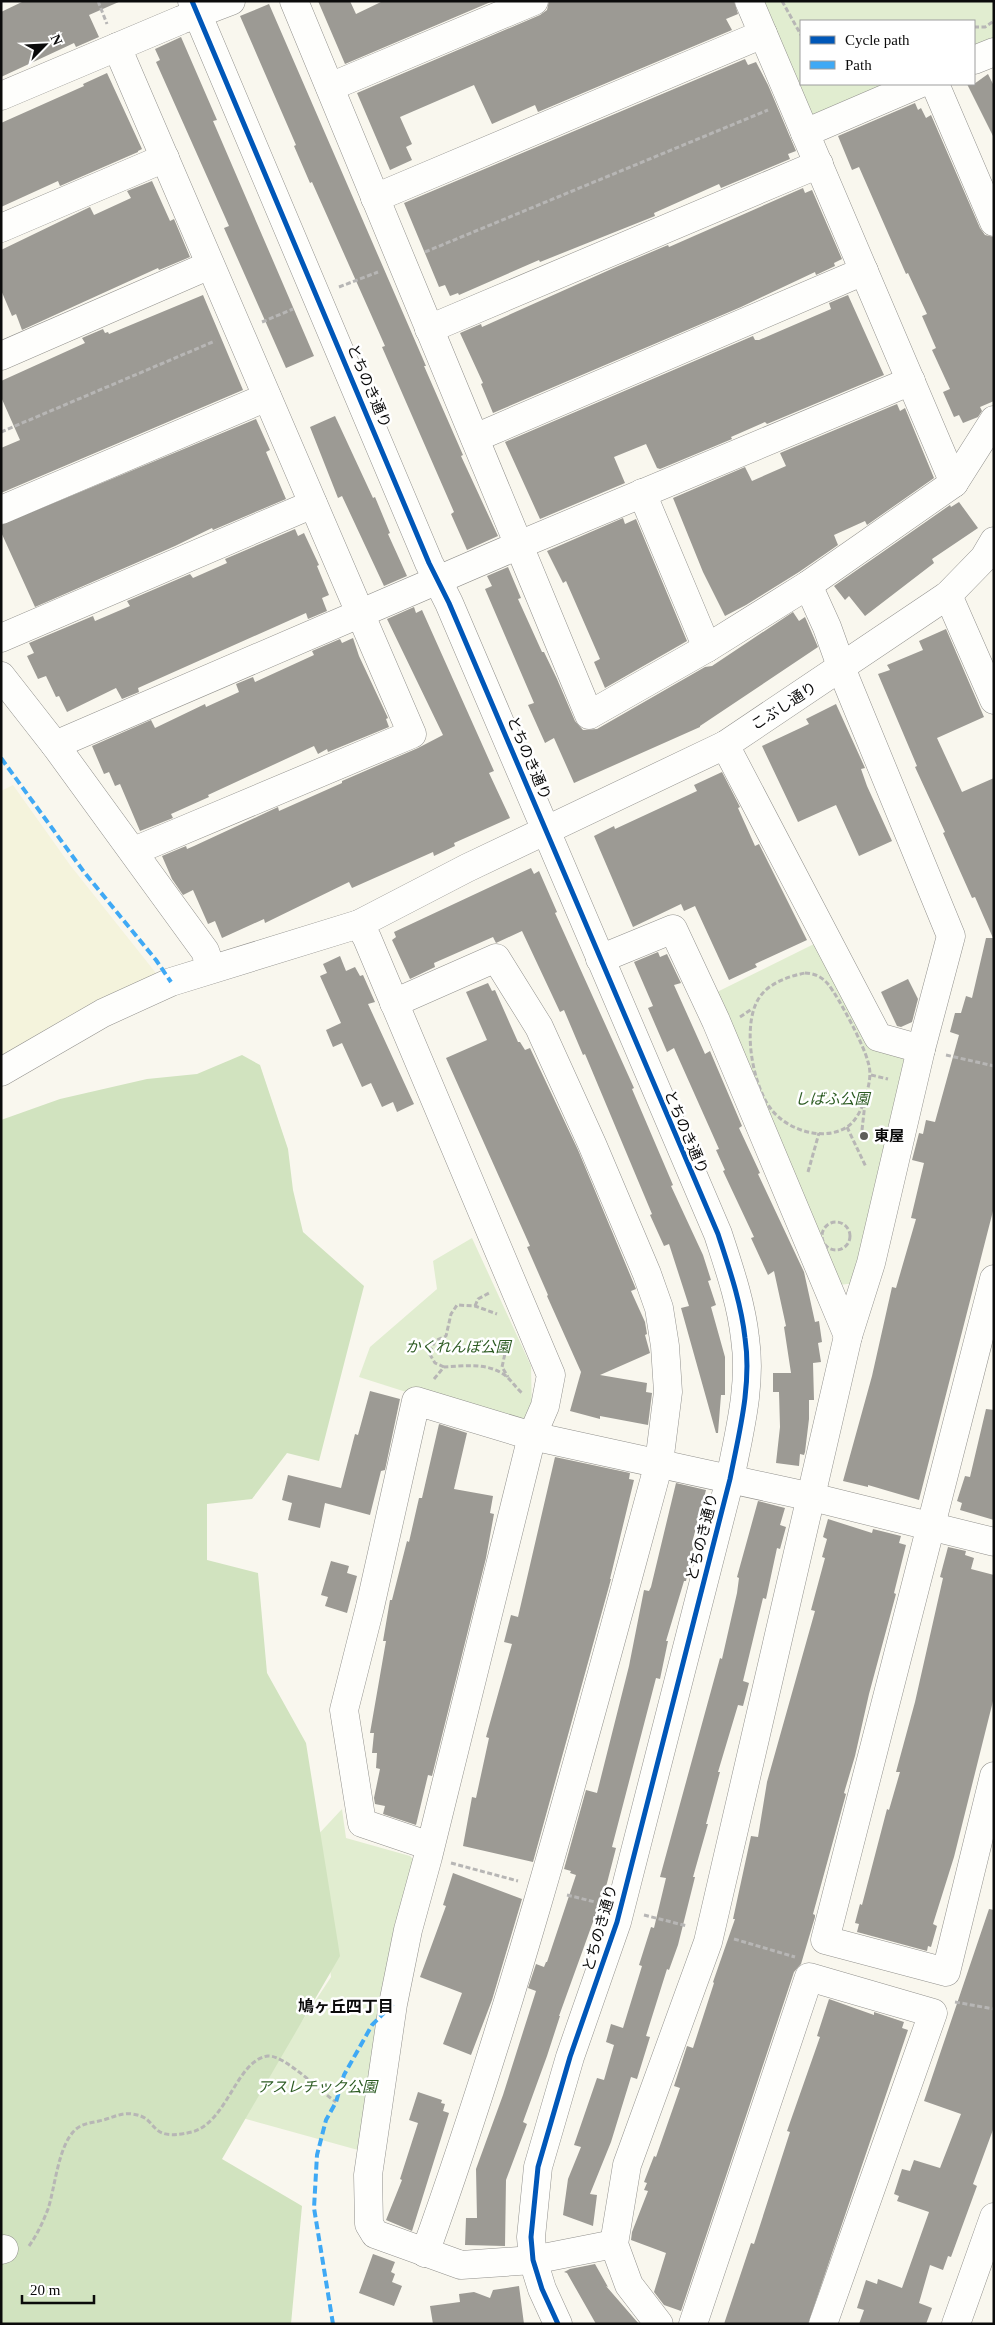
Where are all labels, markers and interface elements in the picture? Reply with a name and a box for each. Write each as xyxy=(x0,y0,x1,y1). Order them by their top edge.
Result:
north arrow xyxy=(20,20,70,70)
legend xyxy=(800,20,975,85)
text: N xyxy=(48,32,65,48)
text: Cycle path xyxy=(845,32,910,48)
text: Path xyxy=(845,57,872,73)
street label: とちのき通り xyxy=(344,342,394,430)
street label: こぶし通り xyxy=(748,679,820,733)
street label: とちのき通り xyxy=(504,714,554,802)
street label: とちのき通り xyxy=(661,1088,711,1176)
park label: しばふ公園 xyxy=(794,1091,871,1107)
place label: 東屋 xyxy=(874,1128,904,1144)
marker: 東屋 xyxy=(858,1130,870,1142)
park label: かくれんぼ公園 xyxy=(405,1339,512,1355)
street label: とちのき通り xyxy=(683,1492,721,1582)
street label: とちのき通り xyxy=(580,1883,620,1973)
district label: 鳩ヶ丘四丁目 xyxy=(298,1998,394,2015)
park label: アスレチック公園 xyxy=(257,2079,379,2095)
scale bar xyxy=(22,2272,95,2304)
text: 20 m xyxy=(30,2282,61,2298)

